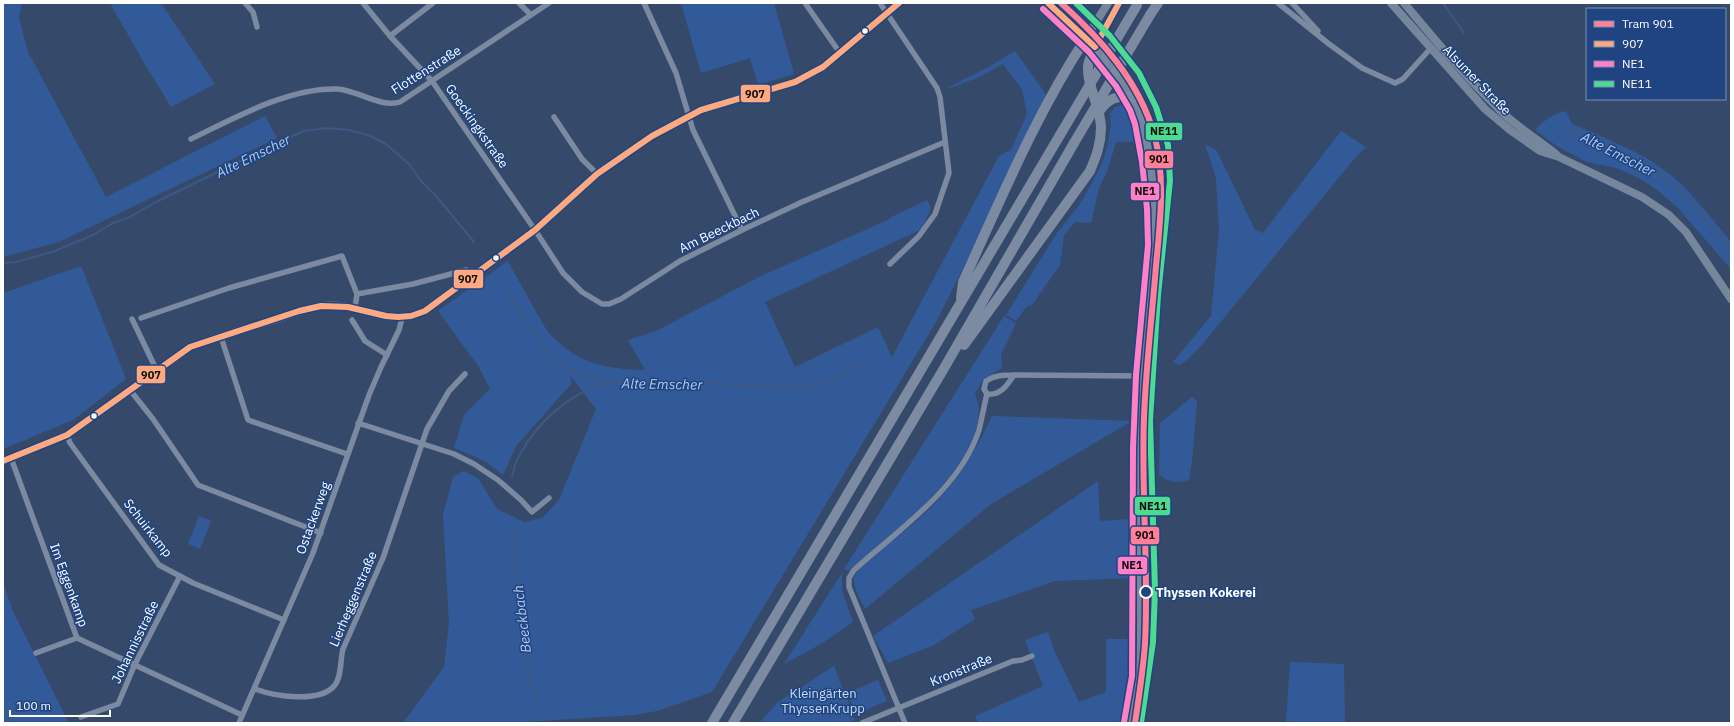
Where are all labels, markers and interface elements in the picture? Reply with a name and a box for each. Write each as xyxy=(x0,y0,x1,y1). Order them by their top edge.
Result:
legend xyxy=(1586,8,1726,100)
text: Tram 901 xyxy=(1622,16,1674,31)
unlabelled marker xyxy=(860,26,870,36)
text: 907 xyxy=(1622,36,1644,51)
street label: Alsumer Straße xyxy=(1439,41,1515,119)
street label: Flottenstraße xyxy=(388,42,464,98)
text: NE1 xyxy=(1622,56,1645,71)
text: NE11 xyxy=(1622,76,1652,91)
street label: Goeckingkstraße xyxy=(442,81,512,171)
line badge: 907 xyxy=(740,84,771,103)
text: 907 xyxy=(745,87,765,101)
line badge: NE11 xyxy=(1145,122,1183,141)
text: NE11 xyxy=(1150,124,1178,138)
water label: Alte Emscher xyxy=(1577,127,1659,181)
water label: Alte Emscher xyxy=(212,130,294,182)
line badge: 901 xyxy=(1144,150,1174,169)
text: 901 xyxy=(1149,152,1169,166)
line badge: NE1 xyxy=(1130,182,1160,201)
text: NE1 xyxy=(1134,184,1156,198)
street label: Am Beeckbach xyxy=(676,203,762,257)
unlabelled marker xyxy=(491,253,501,263)
line badge: 907 xyxy=(453,269,484,289)
text: 907 xyxy=(458,272,478,286)
line badge: 907 xyxy=(136,365,166,384)
text: 907 xyxy=(141,368,161,382)
water label: Alte Emscher xyxy=(621,374,703,394)
unlabelled marker xyxy=(89,411,99,421)
street label: Ostackerweg xyxy=(292,479,334,557)
street label: Schuirkamp xyxy=(120,495,176,561)
line badge: NE11 xyxy=(1134,496,1171,516)
text: NE11 xyxy=(1139,499,1167,513)
line badge: 901 xyxy=(1130,526,1160,545)
text: 901 xyxy=(1135,528,1155,542)
street label: Im Eggenkamp xyxy=(46,541,92,629)
street label: Lierheggenstraße xyxy=(325,549,381,649)
line badge: NE1 xyxy=(1117,556,1148,575)
text: NE1 xyxy=(1121,558,1143,572)
water label: Beeckbach xyxy=(509,584,535,654)
place label: Thyssen Kokerei xyxy=(1156,584,1256,601)
marker: Thyssen Kokerei xyxy=(1139,585,1153,599)
street label: Johannisstraße xyxy=(108,598,162,686)
street label: Kronstraße xyxy=(927,650,995,690)
park label: Kleingärten ThyssenKrupp xyxy=(781,685,865,717)
scale bar xyxy=(10,692,110,718)
text: 100 m xyxy=(16,698,51,713)

